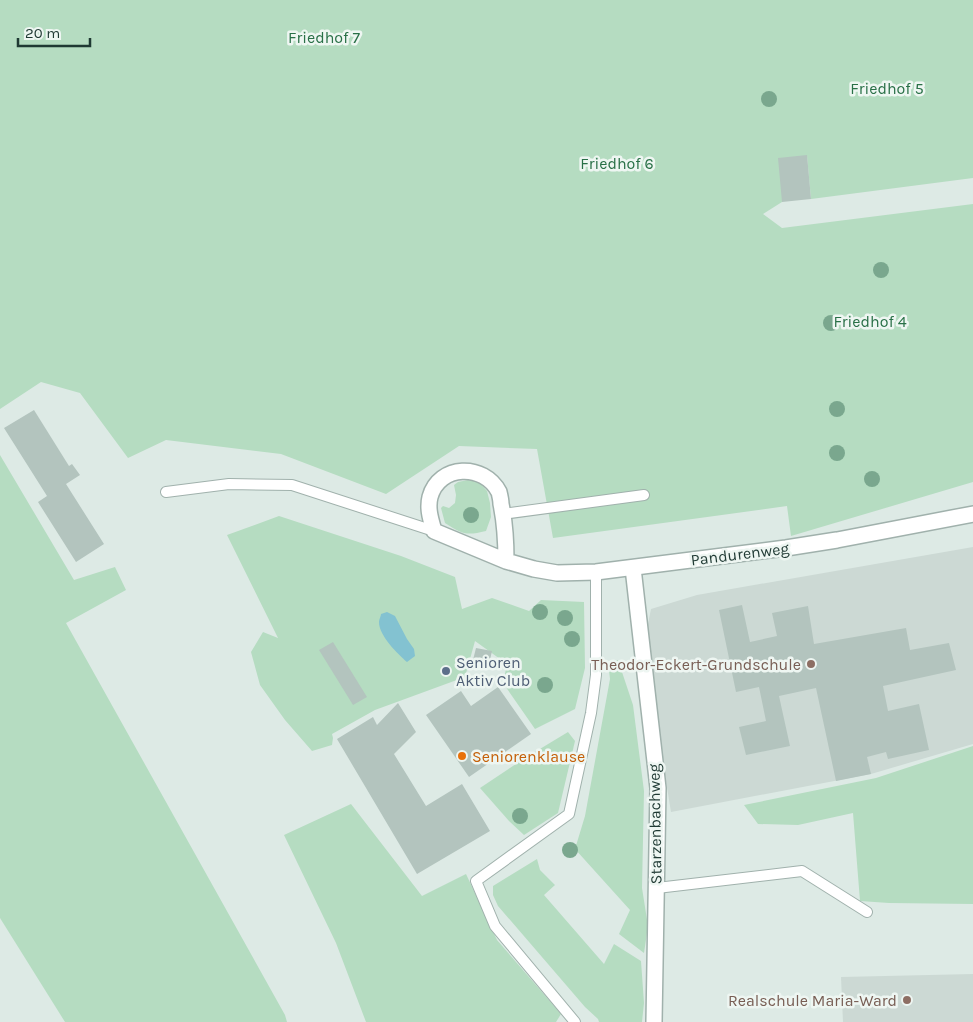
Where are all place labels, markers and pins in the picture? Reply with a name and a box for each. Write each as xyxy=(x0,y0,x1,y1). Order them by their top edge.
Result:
place label: Senioren Aktiv Club xyxy=(456,653,530,690)
place label: Theodor-Eckert-Grundschule xyxy=(591,655,801,674)
marker: Theodor-Eckert-Grundschule xyxy=(805,658,817,670)
marker: Senioren Aktiv Club xyxy=(440,665,452,677)
place label: Seniorenklause xyxy=(472,747,585,766)
marker: Seniorenklause xyxy=(456,750,468,762)
place label: Realschule Maria-Ward xyxy=(728,991,897,1010)
marker: Realschule Maria-Ward xyxy=(901,994,913,1006)

